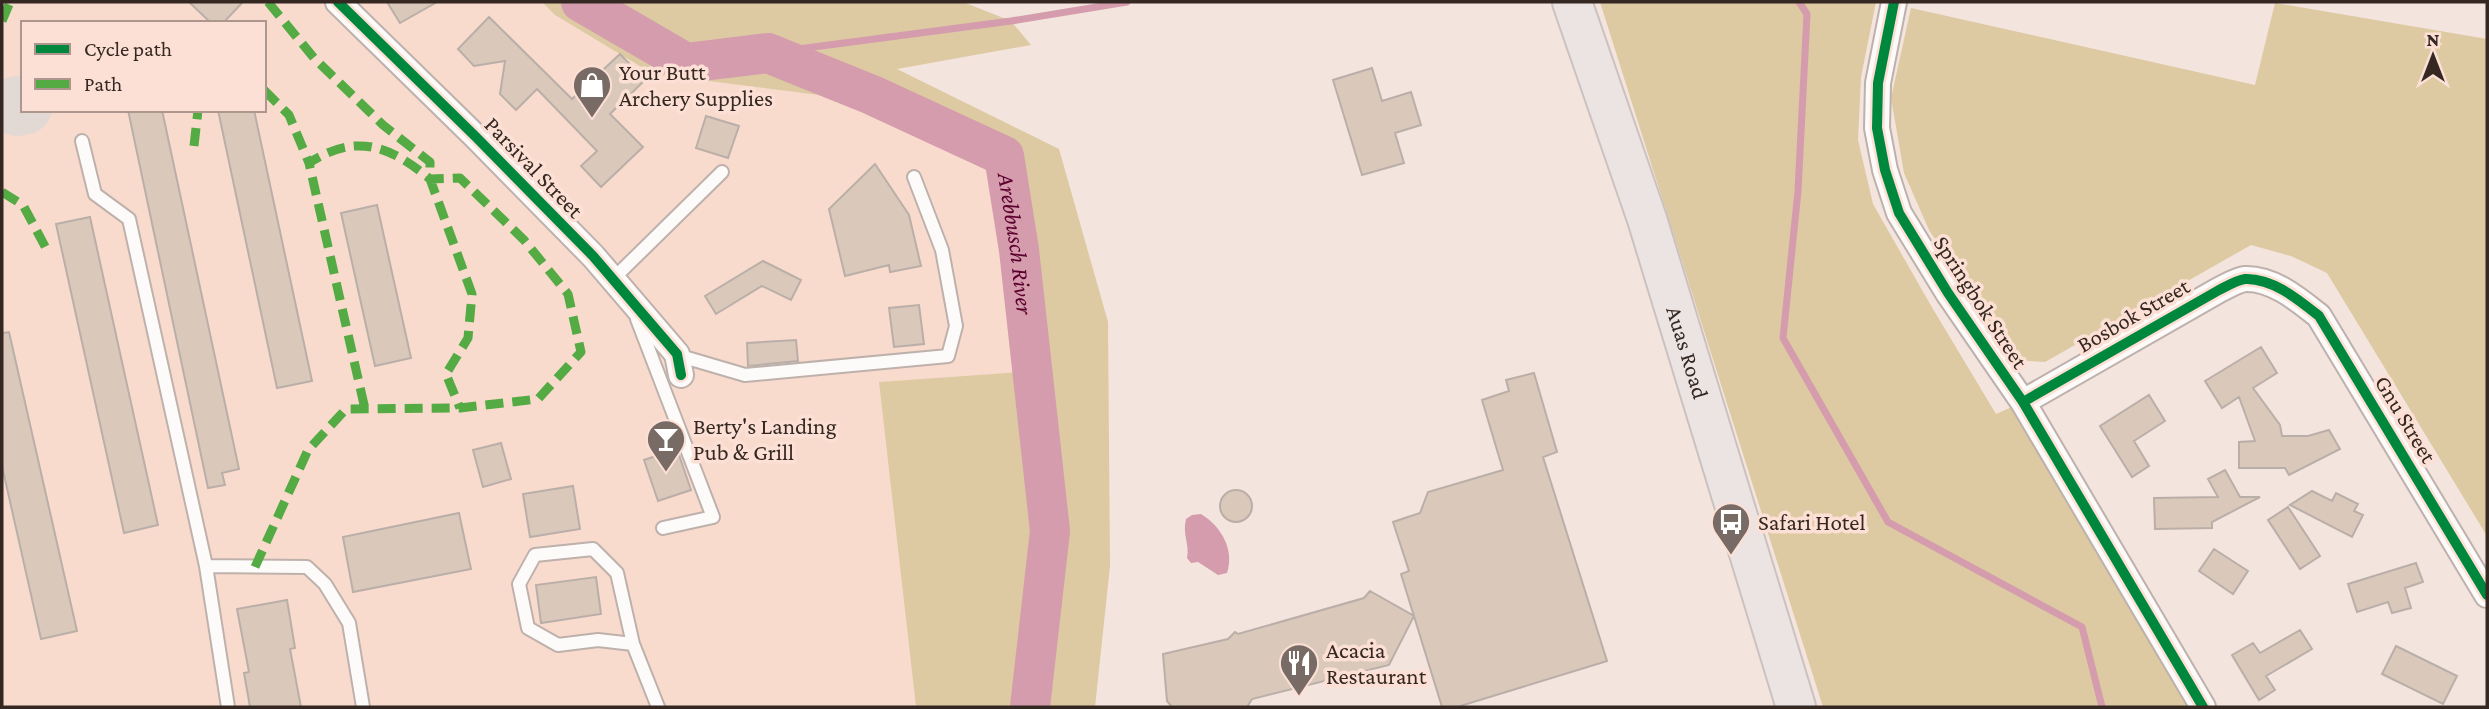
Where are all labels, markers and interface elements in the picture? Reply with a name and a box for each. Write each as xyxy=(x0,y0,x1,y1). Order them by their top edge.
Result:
legend xyxy=(21,21,266,112)
north arrow xyxy=(2398,21,2468,91)
text: N xyxy=(2427,29,2440,50)
text: Cycle path xyxy=(84,37,172,61)
place label: Your Butt Archery Supplies xyxy=(619,59,773,111)
shop icon: Your Butt Archery Supplies xyxy=(571,64,613,119)
text: Path xyxy=(84,72,122,96)
street label: Parsival Street xyxy=(479,111,589,223)
water label: Arebbusch River xyxy=(993,170,1040,316)
street label: Springbok Street xyxy=(1928,231,2034,374)
street label: Bosbok Street xyxy=(2072,272,2194,358)
street label: Auas Road xyxy=(1661,303,1714,402)
street label: Gnu Street xyxy=(2370,371,2442,468)
place label: Berty's Landing Pub & Grill xyxy=(693,413,837,465)
bar icon: Berty's Landing Pub & Grill xyxy=(645,418,687,473)
bus stop icon: Safari Hotel xyxy=(1710,501,1752,556)
place label: Safari Hotel xyxy=(1758,509,1865,535)
place label: Acacia Restaurant xyxy=(1326,637,1427,689)
restaurant icon: Acacia Restaurant xyxy=(1278,642,1320,697)

